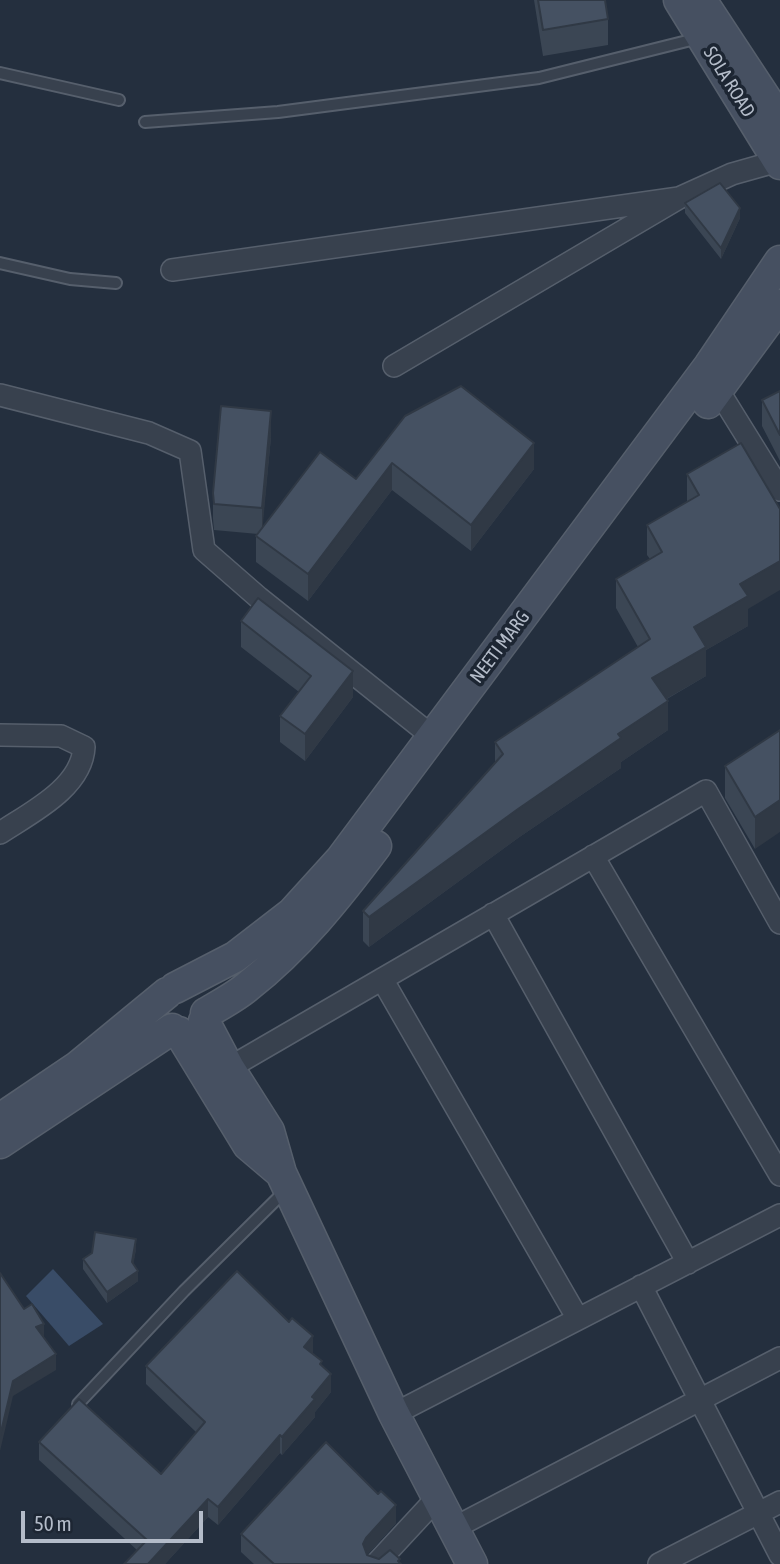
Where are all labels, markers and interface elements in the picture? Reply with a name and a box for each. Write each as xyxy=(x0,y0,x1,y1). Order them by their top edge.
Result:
street label: SOLA ROAD xyxy=(698,43,760,121)
street label: NEETI MARG xyxy=(465,606,535,688)
scale bar xyxy=(24,1498,206,1542)
text: 50 m xyxy=(34,1511,72,1535)

